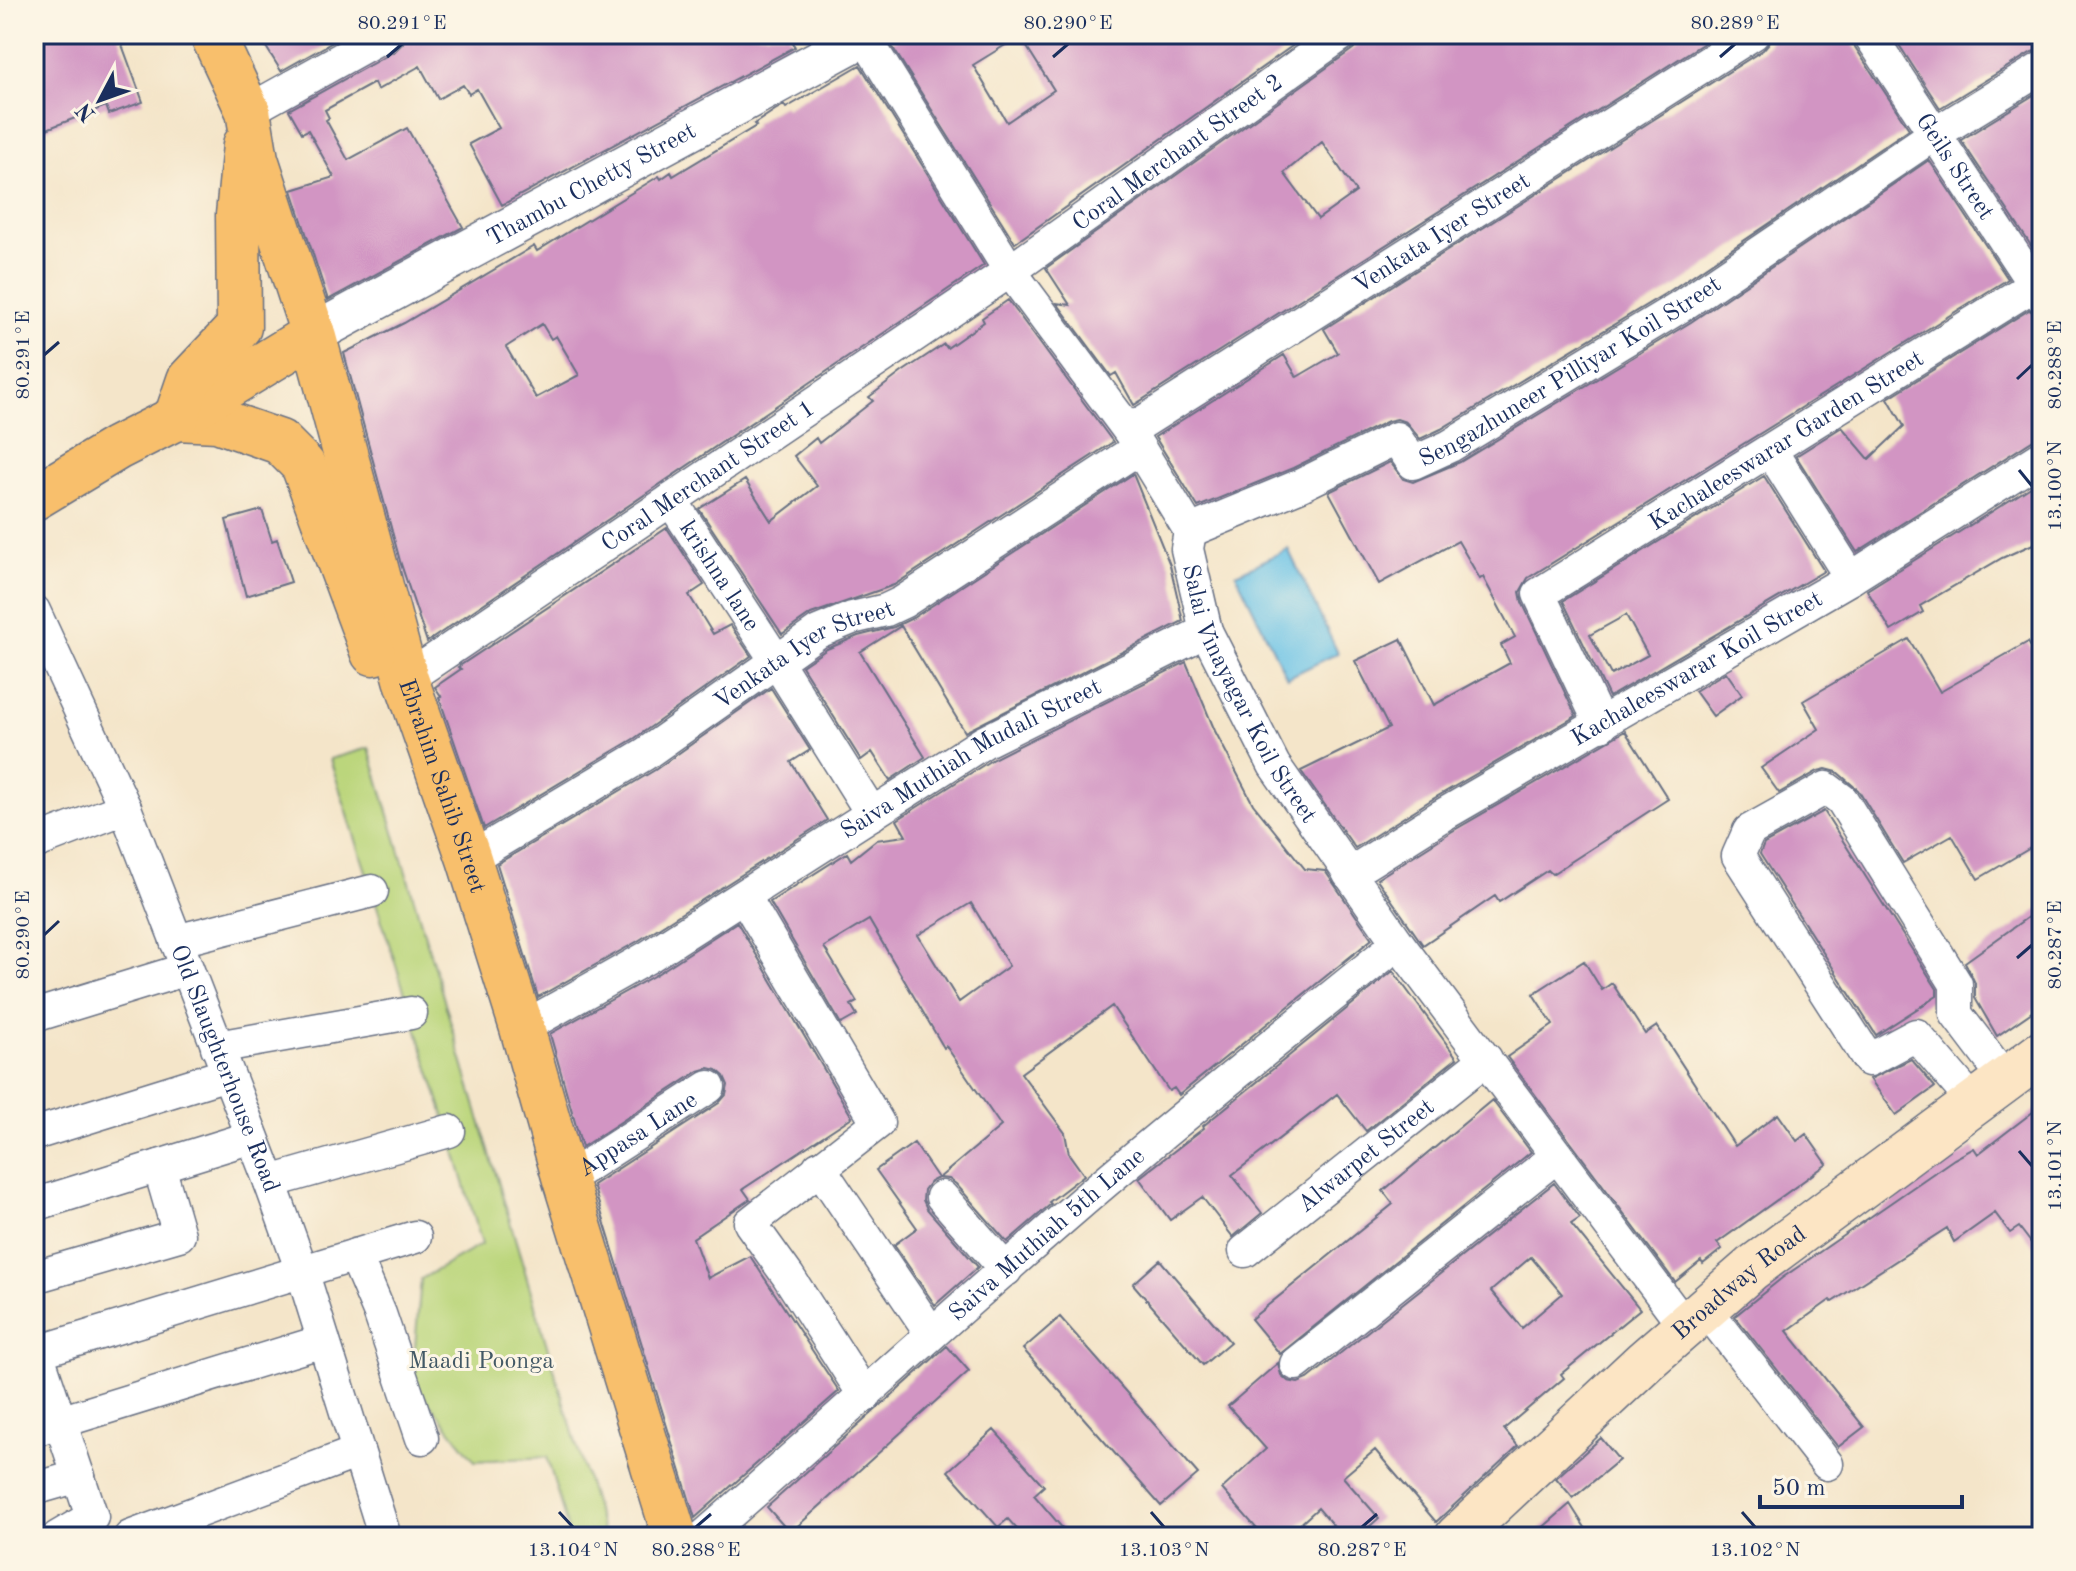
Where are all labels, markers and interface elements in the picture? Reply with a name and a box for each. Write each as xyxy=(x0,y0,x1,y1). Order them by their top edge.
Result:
text: 80.291°E xyxy=(358,14,447,34)
text: 80.290°E xyxy=(1024,14,1113,34)
text: 80.289°E xyxy=(1691,14,1780,34)
north arrow xyxy=(60,60,140,140)
street label: Coral Merchant Street 2 xyxy=(1069,71,1288,236)
text: N xyxy=(72,98,100,125)
street label: Geils Street xyxy=(1911,110,1998,225)
street label: Thambu Chetty Street xyxy=(484,120,700,251)
street label: Venkata Iyer Street xyxy=(1350,169,1535,299)
street label: Sengazhuneer Pilliyar Koil Street xyxy=(1416,273,1726,473)
text: 80.291°E xyxy=(14,311,34,400)
text: 80.288°E xyxy=(2046,321,2066,410)
street label: Kachaleeswarar Garden Street xyxy=(1646,347,1928,536)
street label: Coral Merchant Street 1 xyxy=(598,397,820,557)
text: 13.100°N xyxy=(2046,441,2066,531)
street label: krishna lane xyxy=(674,517,763,636)
street label: Salai Vinayagar Koil Street xyxy=(1177,562,1320,828)
street label: Kachaleeswarar Koil Street xyxy=(1568,587,1827,752)
street label: Venkata Iyer Street xyxy=(710,598,899,715)
street label: Saiva Muthiah Mudali Street xyxy=(837,675,1106,844)
street label: Ebrahim Sahib Street xyxy=(393,676,489,896)
text: 80.290°E xyxy=(14,891,34,980)
text: 80.287°E xyxy=(2046,901,2066,990)
street label: Old Slaughterhouse Road xyxy=(165,942,283,1196)
street label: Appasa Lane xyxy=(575,1088,702,1182)
street label: Alwarpet Street xyxy=(1294,1095,1439,1218)
text: 13.101°N xyxy=(2046,1121,2066,1211)
street label: Saiva Muthiah 5th Lane xyxy=(945,1144,1150,1327)
street label: Broadway Road xyxy=(1669,1222,1811,1345)
park label: Maadi Poonga xyxy=(408,1350,554,1374)
scale bar xyxy=(1760,1459,1962,1509)
text: 50 m xyxy=(1772,1477,1826,1501)
text: 13.104°N xyxy=(528,1541,618,1561)
text: 80.288°E xyxy=(652,1541,741,1561)
text: 13.103°N xyxy=(1119,1541,1209,1561)
text: 80.287°E xyxy=(1318,1541,1407,1561)
text: 13.102°N xyxy=(1710,1541,1800,1561)

